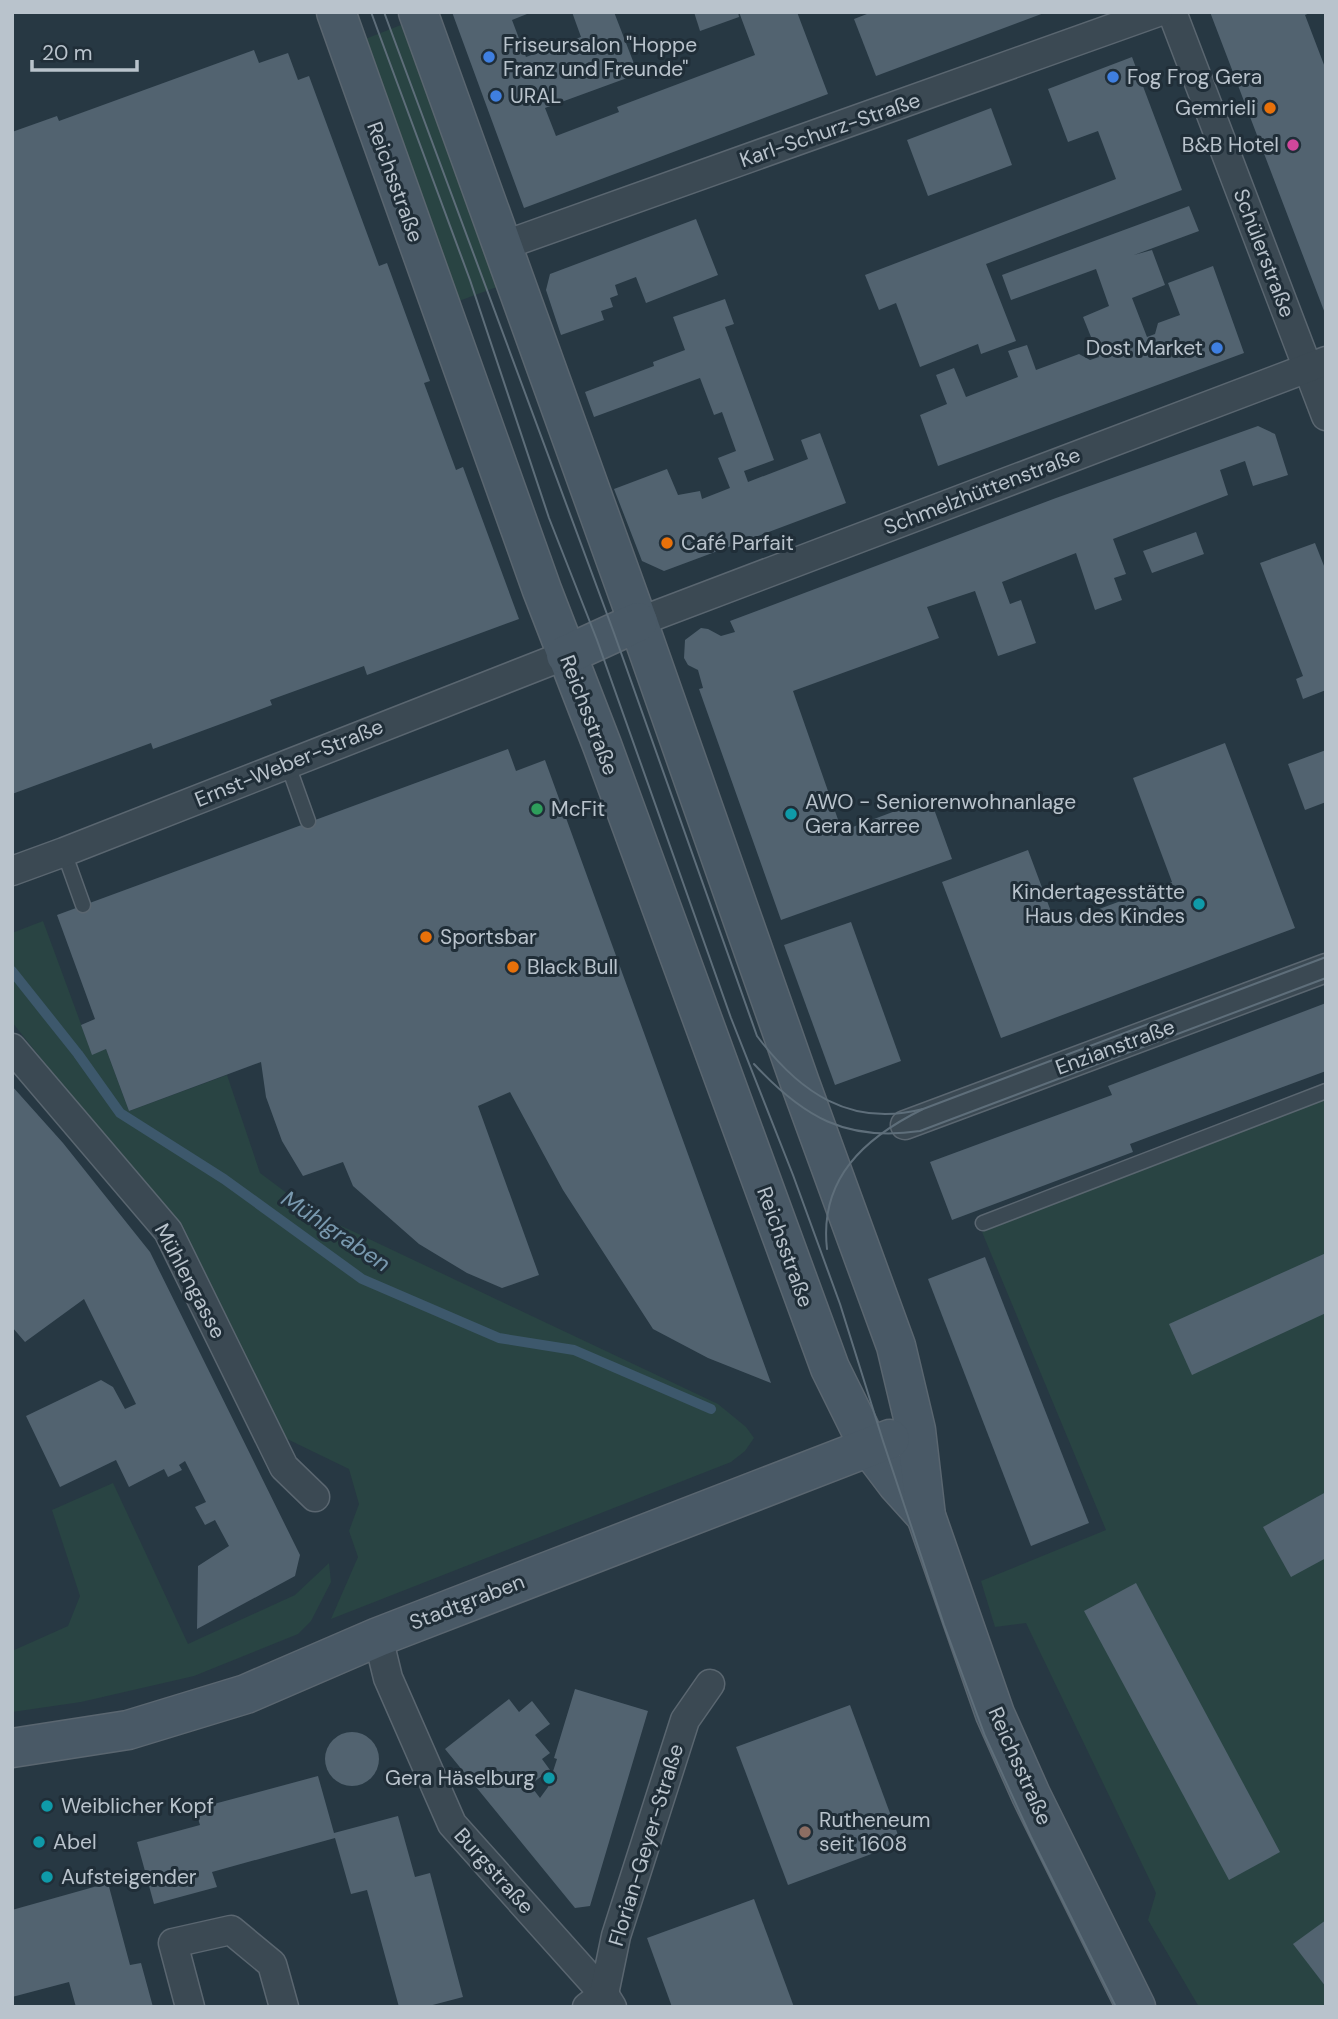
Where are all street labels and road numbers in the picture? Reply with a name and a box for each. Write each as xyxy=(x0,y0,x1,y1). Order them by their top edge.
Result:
street label: Karl-Schurz-Straße xyxy=(736,86,924,174)
street label: Reichsstraße xyxy=(360,118,430,246)
street label: Schülerstraße xyxy=(1227,185,1301,321)
street label: Schmelzhüttenstraße xyxy=(880,441,1084,541)
street label: Reichsstraße xyxy=(553,651,625,779)
street label: Ernst-Weber-Straße xyxy=(191,712,388,814)
street label: Enzianstraße xyxy=(1051,1012,1179,1082)
street label: Reichsstraße xyxy=(750,1183,820,1311)
street label: Mühlengasse xyxy=(148,1219,232,1344)
street label: Stadtgraben xyxy=(405,1567,529,1637)
street label: Reichsstraße xyxy=(981,1703,1059,1830)
street label: Florian-Geyer-Straße xyxy=(602,1740,690,1950)
street label: Burgstraße xyxy=(448,1822,540,1920)

